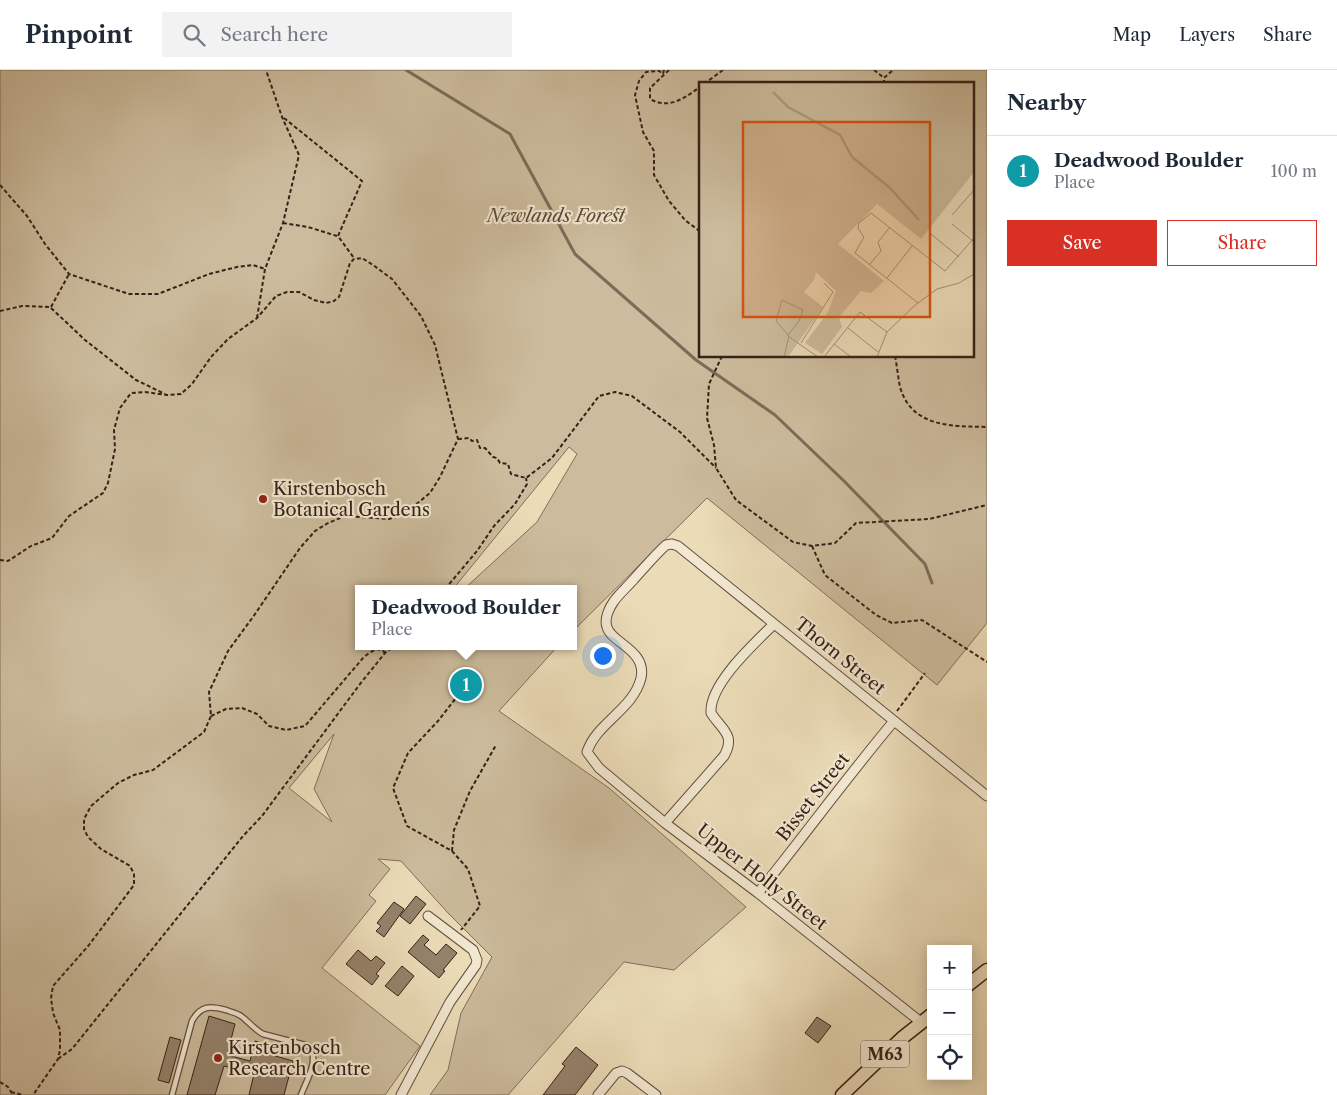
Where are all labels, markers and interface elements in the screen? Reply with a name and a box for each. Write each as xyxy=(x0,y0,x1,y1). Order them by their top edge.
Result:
search box xyxy=(162,12,512,57)
text: Pinpoint xyxy=(25,20,132,49)
icon: search xyxy=(180,21,208,49)
text: Search here xyxy=(220,23,328,46)
text: Map xyxy=(1113,24,1151,46)
text: Layers xyxy=(1179,24,1235,46)
text: Share xyxy=(1263,24,1312,46)
inset map xyxy=(699,82,974,358)
text: Nearby xyxy=(1007,90,1086,115)
text: Deadwood Boulder xyxy=(1054,149,1243,172)
text: 1 xyxy=(1019,161,1027,181)
text: 100 m xyxy=(1271,161,1317,181)
text: Place xyxy=(1054,172,1095,192)
park label: Newlands Forest xyxy=(485,205,627,227)
button: Save xyxy=(1007,220,1157,266)
button: Share xyxy=(1167,220,1317,266)
place label: Kirstenbosch Botanical Gardens xyxy=(273,478,430,521)
marker: Kirstenbosch Botanical Gardens xyxy=(257,493,269,505)
popup xyxy=(355,585,577,650)
text: Deadwood Boulder xyxy=(371,596,561,619)
street label: Thorn Street xyxy=(790,613,890,700)
text: Place xyxy=(371,619,412,639)
your location xyxy=(590,643,616,669)
pin: 1 xyxy=(450,666,482,704)
street label: Bisset Street xyxy=(772,748,855,846)
street label: Upper Holly Street xyxy=(692,819,832,935)
map controls xyxy=(927,945,972,1080)
button: + xyxy=(927,945,972,990)
button: − xyxy=(927,990,972,1035)
button: locate xyxy=(927,1035,972,1080)
place label: Kirstenbosch Research Centre xyxy=(228,1037,370,1080)
road number: M63 xyxy=(861,1041,909,1068)
marker: Kirstenbosch Research Centre xyxy=(212,1052,224,1064)

